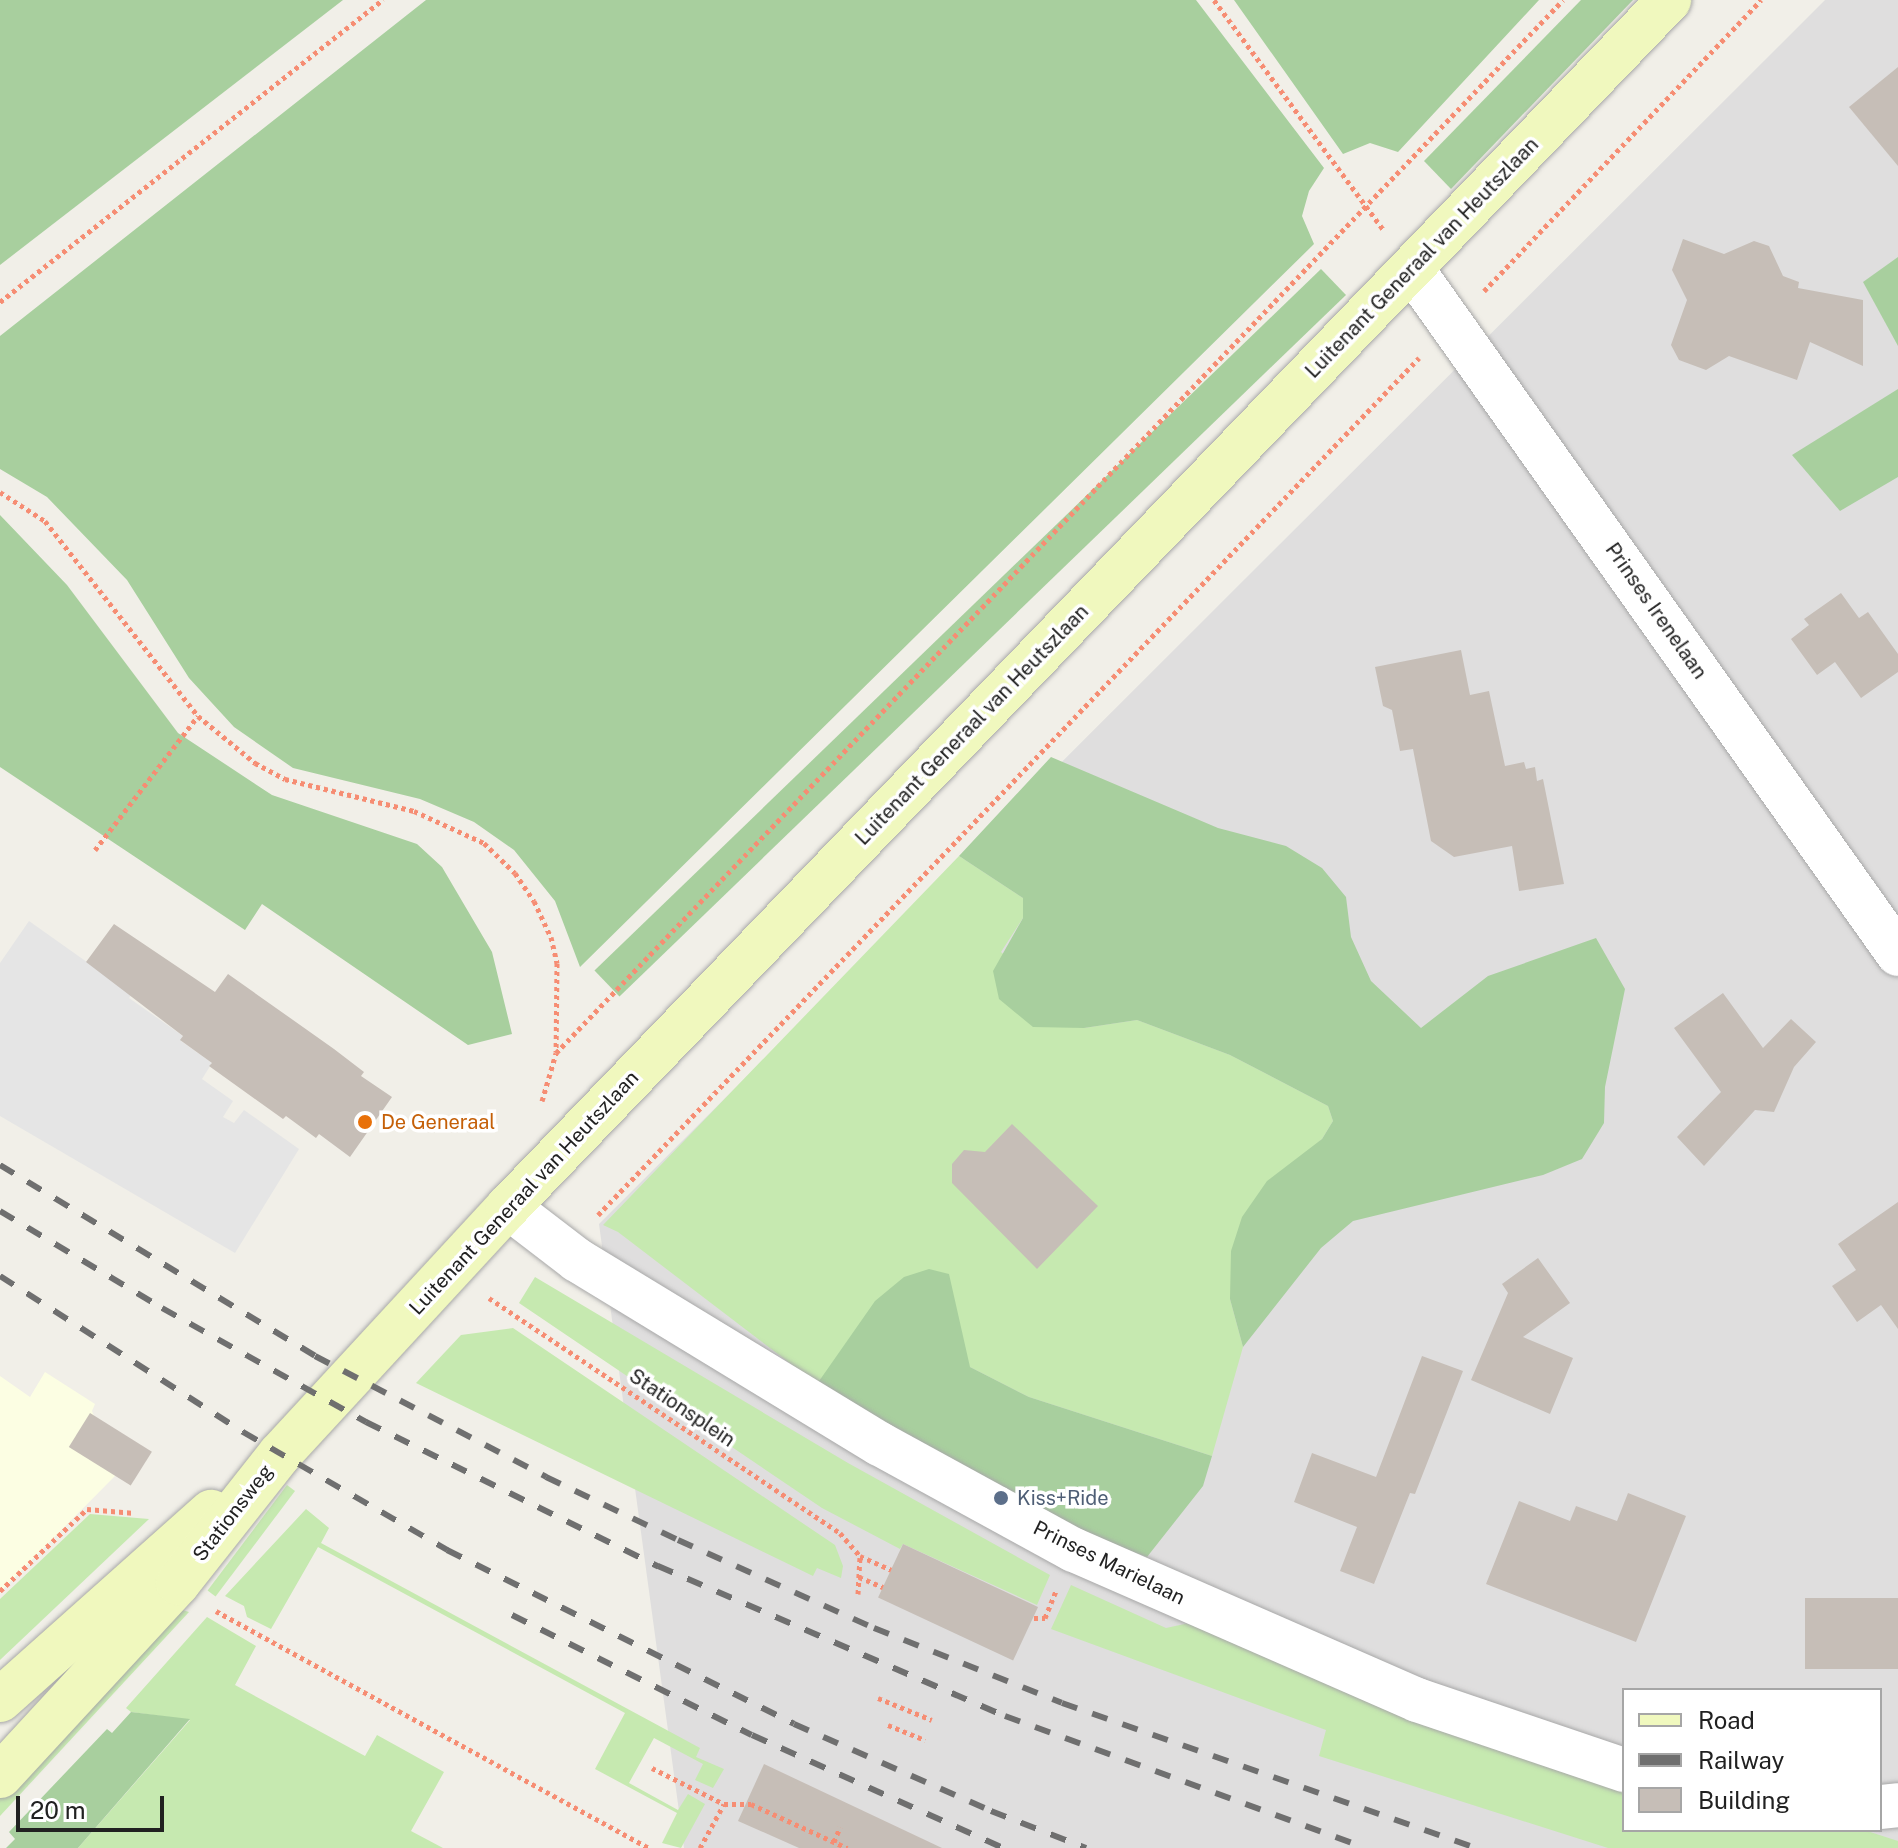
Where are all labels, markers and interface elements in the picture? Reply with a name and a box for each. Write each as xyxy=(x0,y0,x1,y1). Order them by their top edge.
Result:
street label: Luitenant Generaal van Heutszlaan xyxy=(1300,133,1544,383)
street label: Prinses Irenelaan xyxy=(1600,538,1712,684)
street label: Luitenant Generaal van Heutszlaan xyxy=(850,600,1094,850)
street label: Luitenant Generaal van Heutszlaan xyxy=(404,1066,644,1320)
place label: De Generaal xyxy=(381,1110,496,1134)
marker: De Generaal xyxy=(356,1113,374,1131)
street label: Stationsplein xyxy=(625,1364,739,1452)
street label: Stationsweg xyxy=(188,1460,278,1566)
place label: Kiss+Ride xyxy=(1017,1486,1108,1510)
marker: Kiss+Ride xyxy=(992,1489,1010,1507)
street label: Prinses Marielaan xyxy=(1029,1516,1189,1610)
legend xyxy=(1622,1688,1882,1832)
text: Road xyxy=(1698,1706,1755,1734)
text: Railway xyxy=(1698,1746,1784,1774)
scale bar xyxy=(20,1780,168,1830)
text: Building xyxy=(1698,1786,1790,1814)
text: 20 m xyxy=(30,1796,86,1824)

